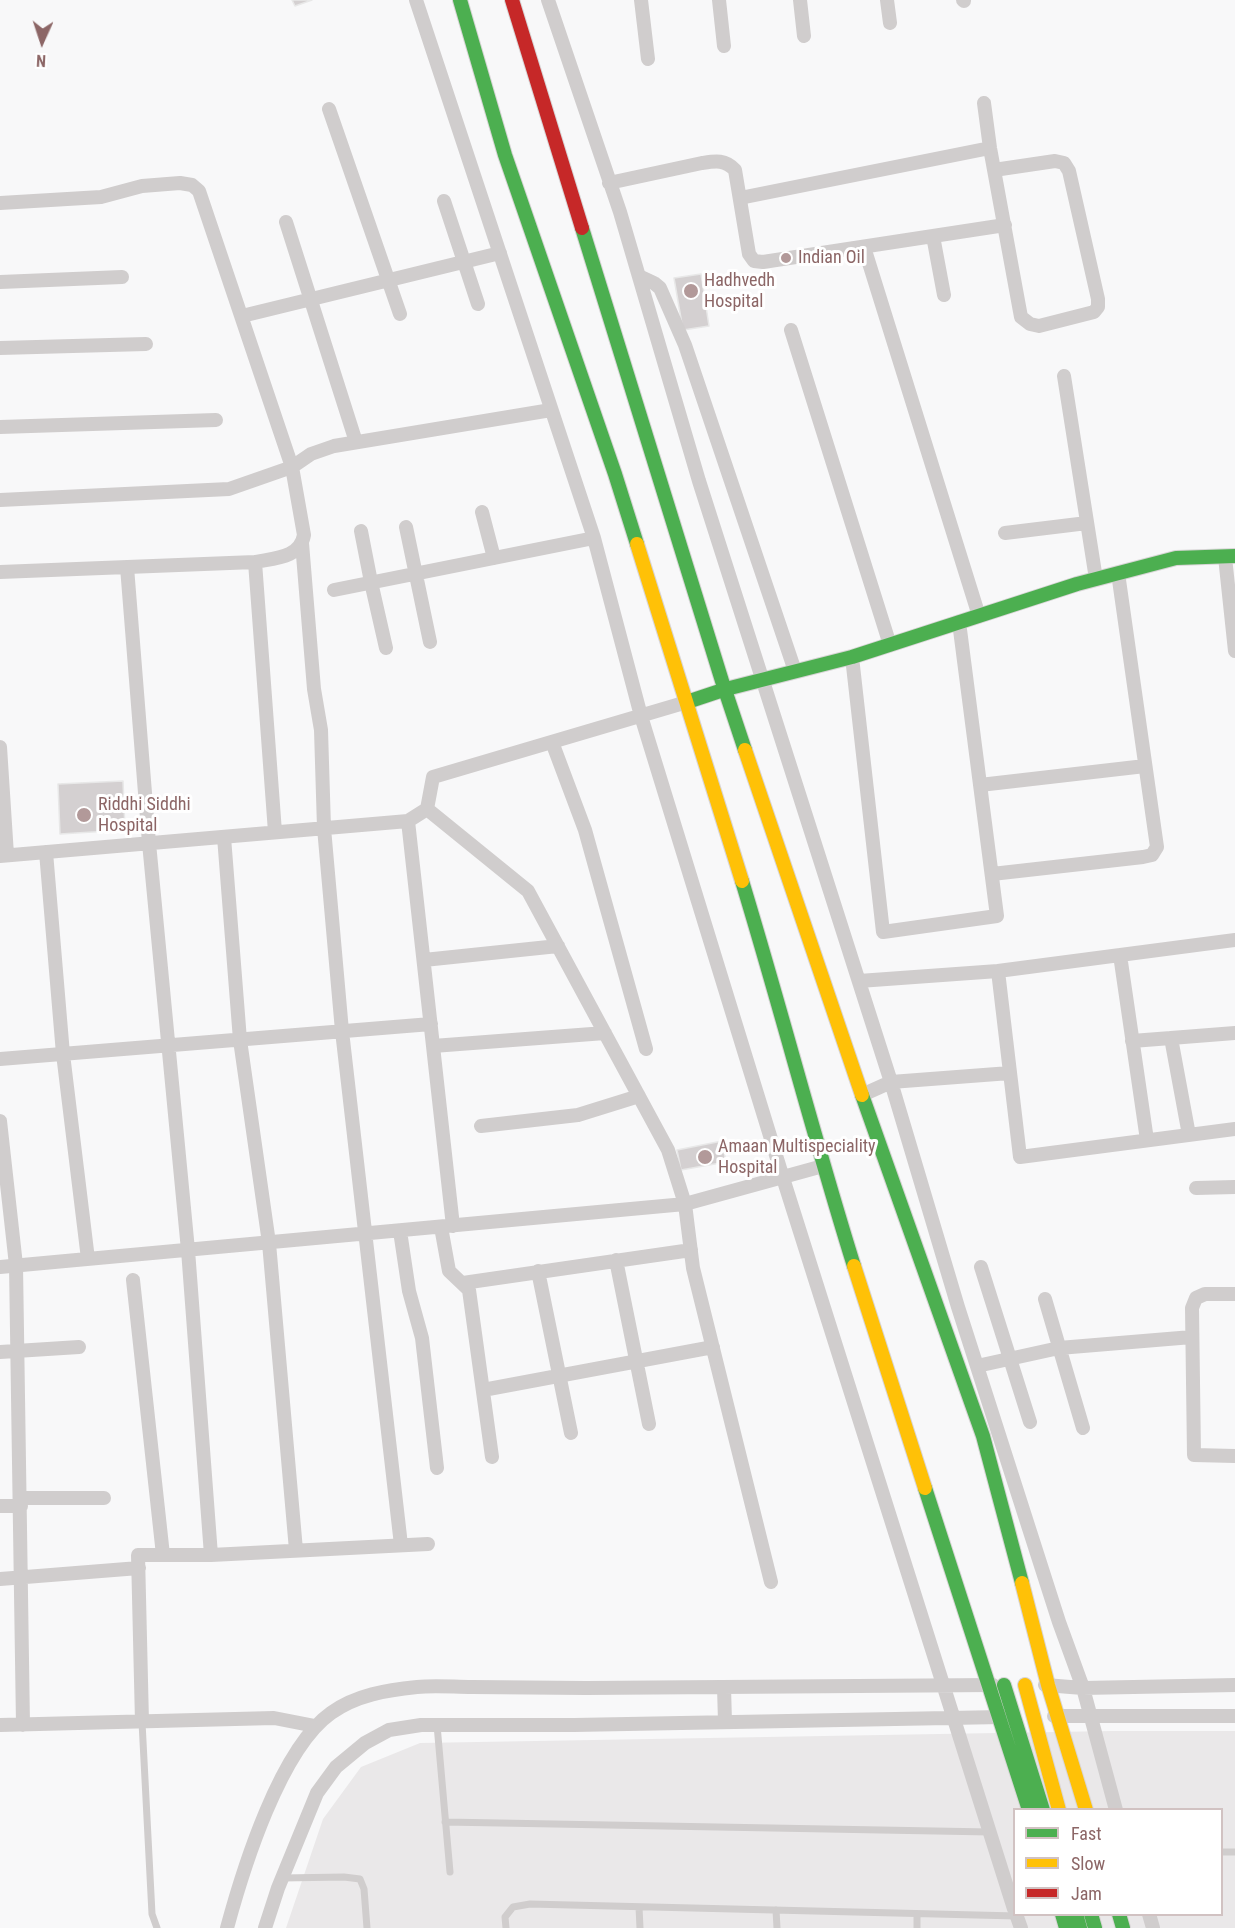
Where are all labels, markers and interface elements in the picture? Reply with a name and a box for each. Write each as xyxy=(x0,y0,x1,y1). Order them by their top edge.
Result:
north arrow xyxy=(12,12,72,72)
text: N xyxy=(36,51,46,70)
place label: Indian Oil xyxy=(798,247,865,269)
marker: Indian Oil xyxy=(779,251,793,265)
place label: Hadhvedh Hospital xyxy=(704,270,775,312)
marker: Hadhvedh Hospital xyxy=(682,282,700,300)
place label: Riddhi Siddhi Hospital xyxy=(98,794,191,836)
marker: Riddhi Siddhi Hospital xyxy=(75,806,93,824)
place label: Amaan Multispeciality Hospital xyxy=(718,1136,876,1178)
marker: Amaan Multispeciality Hospital xyxy=(696,1148,714,1166)
legend xyxy=(1013,1808,1223,1916)
text: Fast xyxy=(1071,1823,1102,1844)
text: Slow xyxy=(1071,1853,1105,1874)
text: Jam xyxy=(1071,1883,1102,1904)

